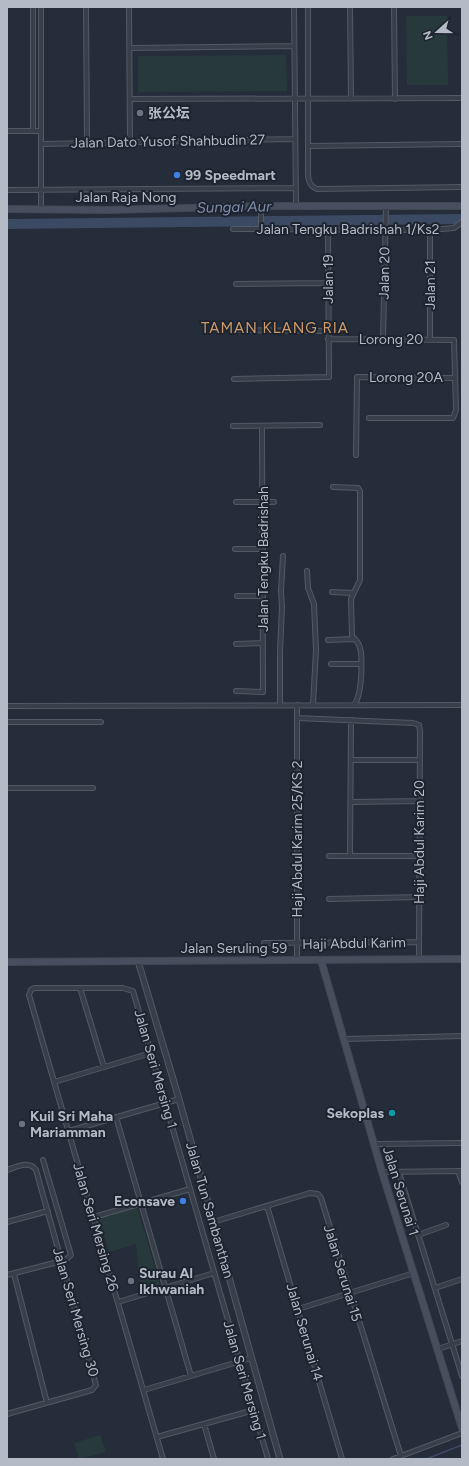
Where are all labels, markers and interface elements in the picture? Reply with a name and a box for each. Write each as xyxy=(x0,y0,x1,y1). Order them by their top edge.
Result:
north arrow xyxy=(417,12,457,52)
text: N xyxy=(421,29,436,42)
place label: 张公坛 xyxy=(148,105,190,122)
marker: 张公坛 xyxy=(135,108,145,118)
street label: Jalan Dato Yusof Shahbudin 27 xyxy=(71,131,266,152)
place label: 99 Speedmart xyxy=(185,167,276,184)
marker: 99 Speedmart xyxy=(172,170,182,180)
street label: Jalan Raja Nong xyxy=(75,189,177,206)
water label: Sungai Aur xyxy=(197,197,272,217)
street label: Jalan Tengku Badrishah 1/Ks2 xyxy=(256,221,440,238)
street label: Jalan 20 xyxy=(376,247,393,299)
street label: Jalan 19 xyxy=(320,254,337,304)
street label: Jalan 21 xyxy=(422,260,439,310)
district label: TAMAN KLANG RIA xyxy=(201,319,349,337)
street label: Lorong 20 xyxy=(359,331,423,348)
street label: Lorong 20A xyxy=(369,369,444,386)
street label: Jalan Tengku Badrishah xyxy=(255,486,272,632)
street label: Haji Abdul Karim 25/KS 2 xyxy=(289,760,306,918)
street label: Haji Abdul Karim 20 xyxy=(411,780,428,904)
street label: Haji Abdul Karim xyxy=(302,934,406,953)
street label: Jalan Seruling 59 xyxy=(181,940,287,957)
street label: Jalan Seri Mersing 1 xyxy=(130,1008,181,1130)
place label: Sekoplas xyxy=(327,1105,384,1122)
place label: Kuil Sri Maha Mariamman xyxy=(30,1108,113,1141)
marker: Sekoplas xyxy=(387,1108,397,1118)
marker: Kuil Sri Maha Mariamman xyxy=(17,1119,27,1129)
street label: Jalan Tun Sambanthan xyxy=(182,1140,237,1280)
street label: Jalan Serunai 1 xyxy=(379,1145,422,1238)
street label: Jalan Seri Mersing 26 xyxy=(69,1161,122,1293)
place label: Econsave xyxy=(114,1193,175,1210)
marker: Econsave xyxy=(178,1196,188,1206)
street label: Jalan Serunai 15 xyxy=(320,1223,365,1324)
street label: Jalan Seri Mersing 30 xyxy=(49,1246,102,1379)
place label: Surau Al Ikhwaniah xyxy=(139,1265,204,1298)
marker: Surau Al Ikhwaniah xyxy=(126,1276,136,1286)
street label: Jalan Serunai 14 xyxy=(282,1281,327,1383)
street label: Jalan Seri Mersing 1 xyxy=(219,1319,270,1441)

